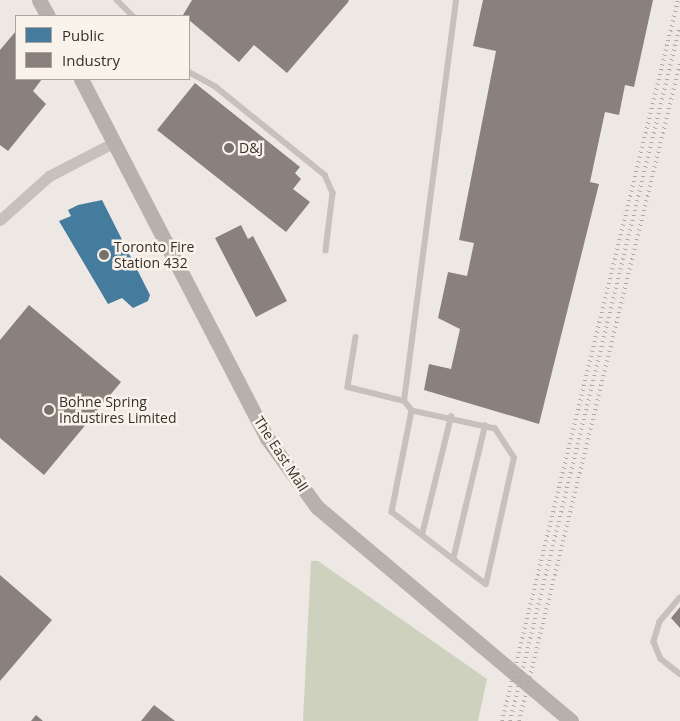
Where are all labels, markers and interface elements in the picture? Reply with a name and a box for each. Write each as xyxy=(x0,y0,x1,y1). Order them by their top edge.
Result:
legend xyxy=(15,15,190,80)
text: Public xyxy=(62,25,104,45)
text: Industry xyxy=(62,50,120,70)
place label: D&J xyxy=(239,140,263,156)
marker: D&J xyxy=(223,142,235,154)
place label: Toronto Fire Station 432 xyxy=(114,239,194,272)
marker: Toronto Fire Station 432 xyxy=(98,249,110,261)
place label: Bohne Spring Industires Limited xyxy=(59,394,176,427)
marker: Bohne Spring Industires Limited xyxy=(43,404,55,416)
street label: The East Mall xyxy=(251,413,311,495)

